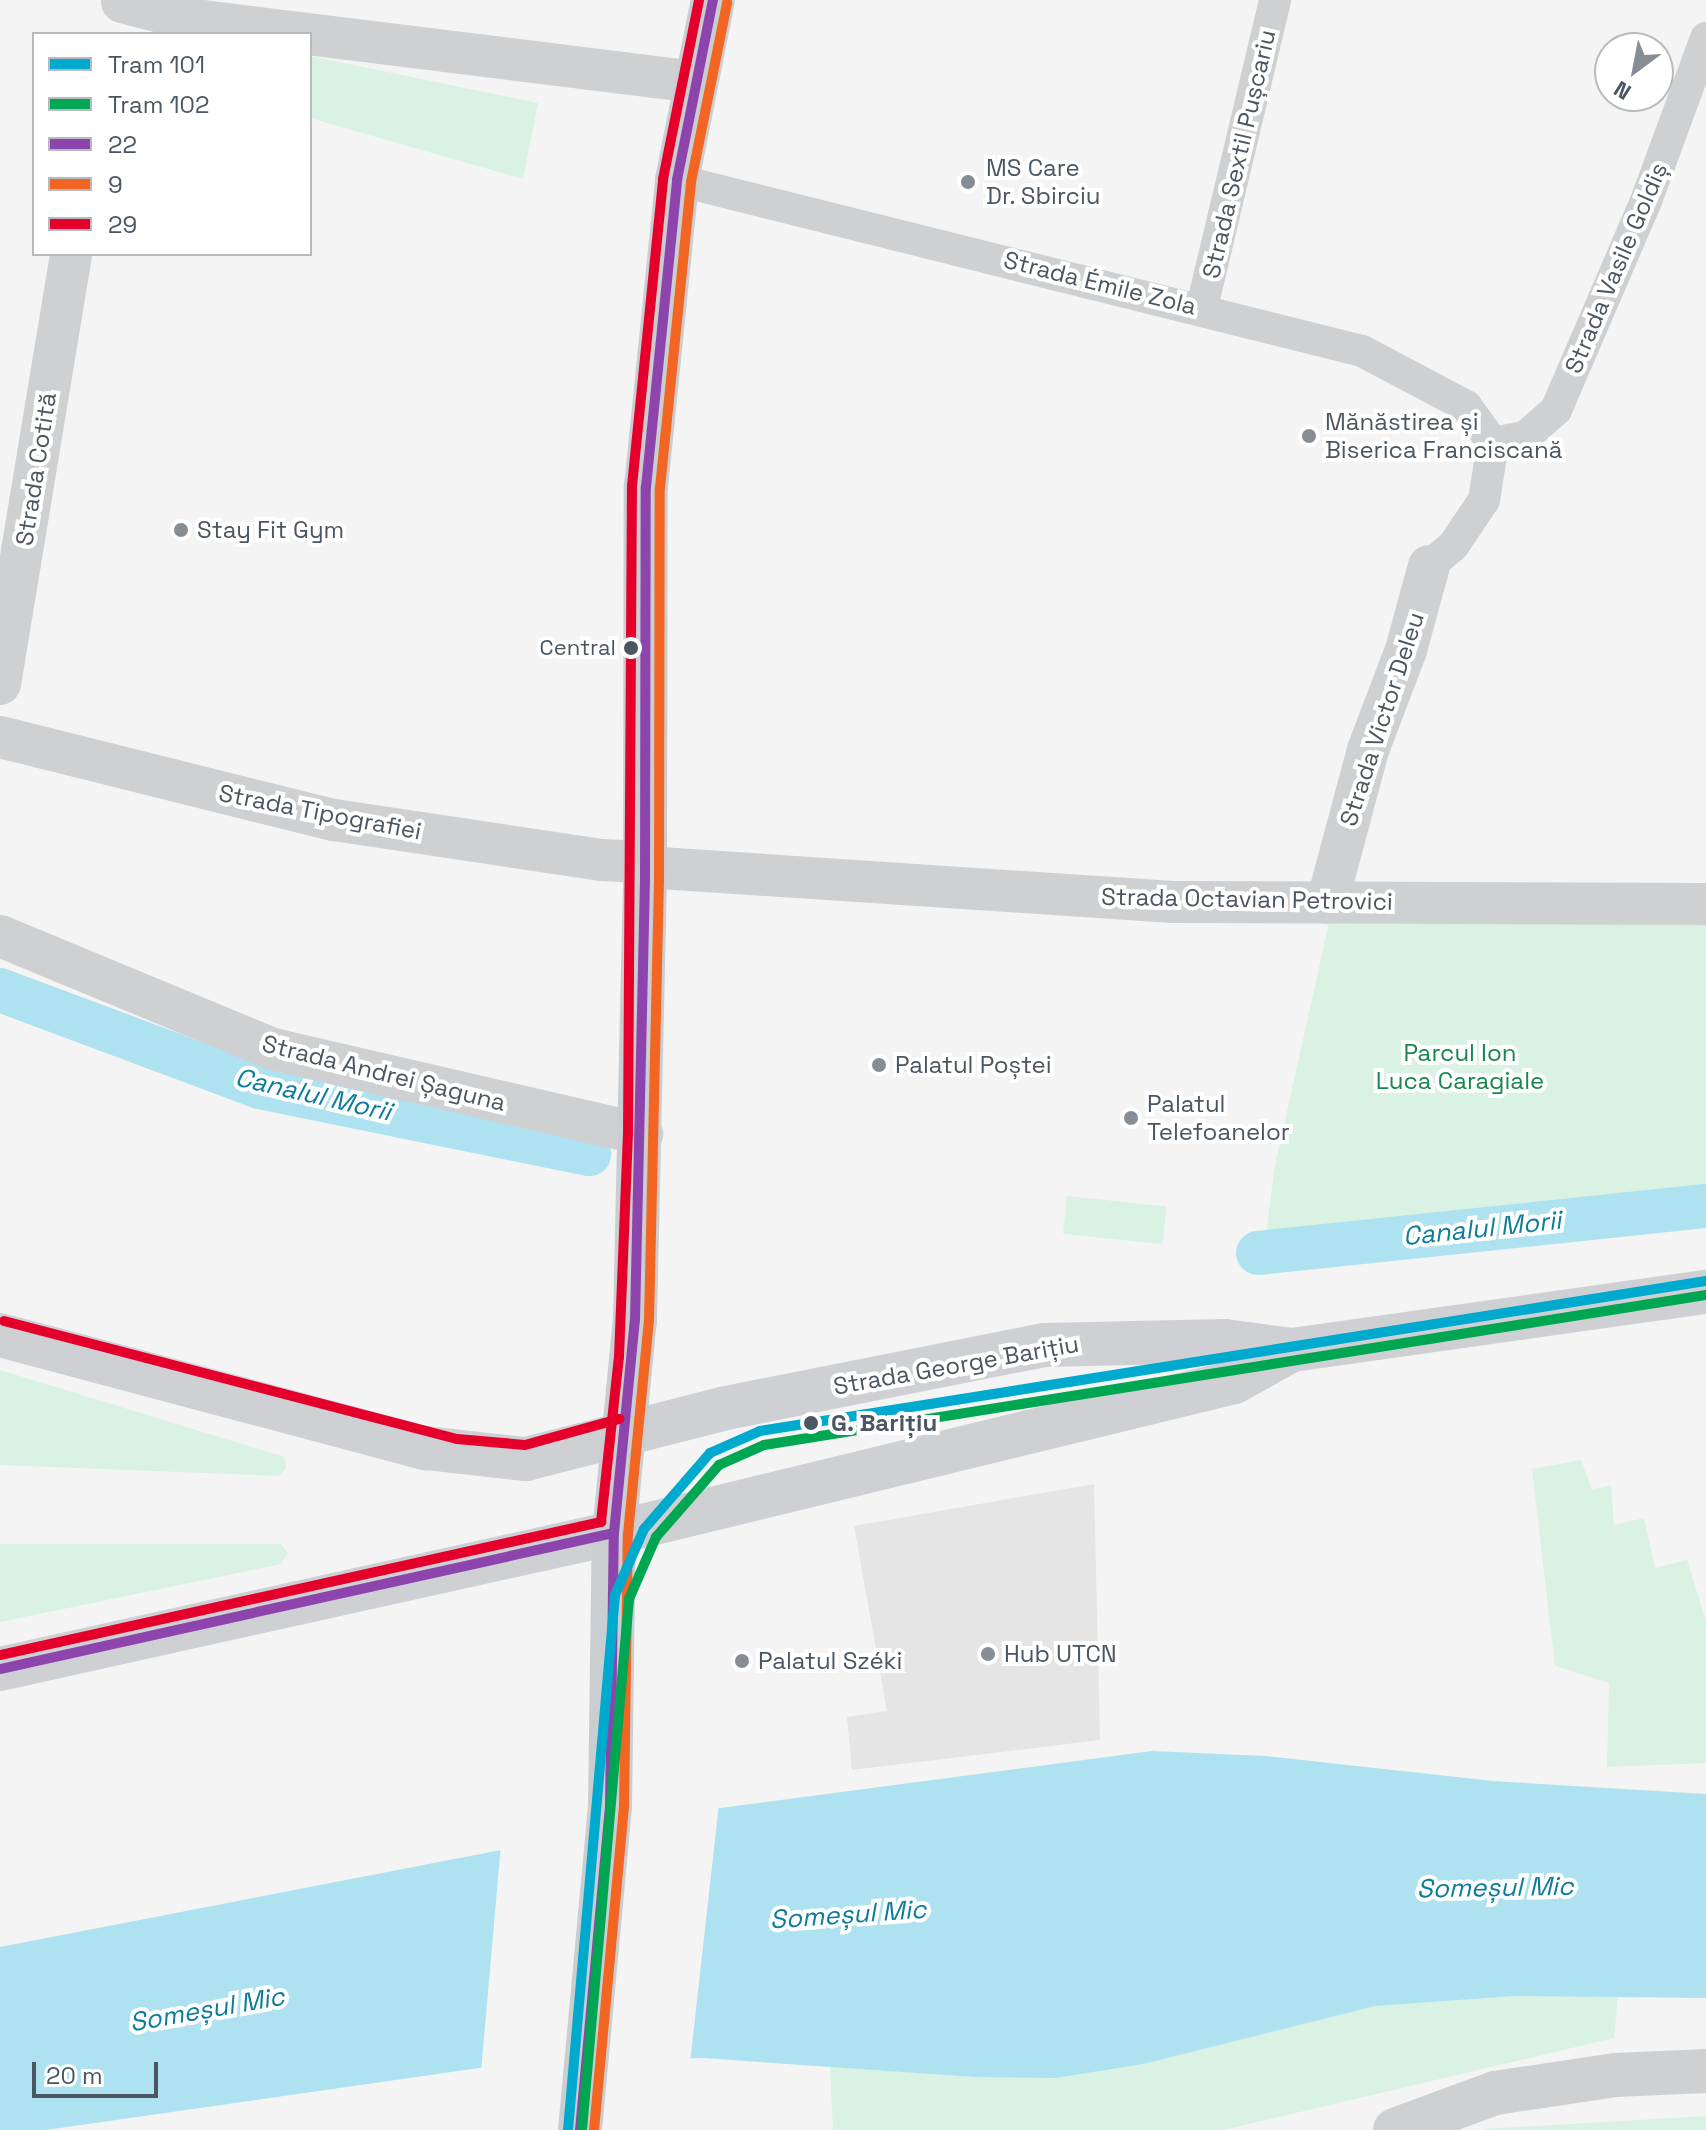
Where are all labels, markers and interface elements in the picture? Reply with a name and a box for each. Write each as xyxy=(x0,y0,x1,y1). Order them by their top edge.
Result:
street label: Strada Sextil Pușcariu xyxy=(1196,27,1282,281)
legend xyxy=(32,32,312,256)
north arrow xyxy=(1594,32,1674,112)
text: Tram 101 xyxy=(108,49,205,80)
text: N xyxy=(1609,75,1636,106)
text: Tram 102 xyxy=(108,89,209,120)
text: 22 xyxy=(108,129,137,160)
place label: MS Care Dr. Sbirciu xyxy=(986,154,1101,210)
street label: Strada Vasile Goldiș xyxy=(1559,158,1673,378)
text: 9 xyxy=(108,169,123,200)
marker: MS Care Dr. Sbirciu xyxy=(957,171,979,193)
text: 29 xyxy=(108,209,137,240)
street label: Strada Émile Zola xyxy=(1001,245,1199,321)
street label: Strada Cotită xyxy=(10,390,62,548)
place label: Mănăstirea și Biserica Franciscană xyxy=(1325,408,1563,464)
marker: Mănăstirea și Biserica Franciscană xyxy=(1300,427,1318,445)
place label: Stay Fit Gym xyxy=(197,516,344,544)
marker: Stay Fit Gym xyxy=(172,521,190,539)
street label: Strada Victor Deleu xyxy=(1334,608,1430,830)
place label: Central xyxy=(540,635,616,661)
marker: Central xyxy=(623,640,639,656)
street label: Strada Tipografiei xyxy=(216,778,424,846)
street label: Strada Octavian Petrovici xyxy=(1101,882,1393,916)
street label: Strada Andrei Șaguna xyxy=(259,1029,509,1117)
park label: Parcul Ion Luca Caragiale xyxy=(1376,1039,1544,1095)
place label: Palatul Poștei xyxy=(895,1051,1052,1079)
marker: Palatul Poștei xyxy=(870,1056,888,1074)
water label: Canalul Morii xyxy=(232,1062,394,1128)
place label: Palatul Telefoanelor xyxy=(1147,1090,1290,1146)
marker: Palatul Telefoanelor xyxy=(1122,1109,1140,1127)
water label: Canalul Morii xyxy=(1401,1205,1563,1253)
street label: Strada George Barițiu xyxy=(831,1329,1081,1401)
place label: G. Barițiu xyxy=(831,1409,938,1437)
marker: G. Barițiu xyxy=(798,1410,824,1436)
place label: Hub UTCN xyxy=(1004,1640,1117,1668)
marker: Hub UTCN xyxy=(979,1645,997,1663)
place label: Palatul Széki xyxy=(758,1647,902,1675)
marker: Palatul Széki xyxy=(733,1652,751,1670)
water label: Someșul Mic xyxy=(1416,1871,1574,1905)
water label: Someșul Mic xyxy=(769,1894,927,1936)
water label: Someșul Mic xyxy=(127,1981,287,2039)
scale bar xyxy=(36,2046,162,2096)
text: 20 m xyxy=(46,2060,103,2091)

